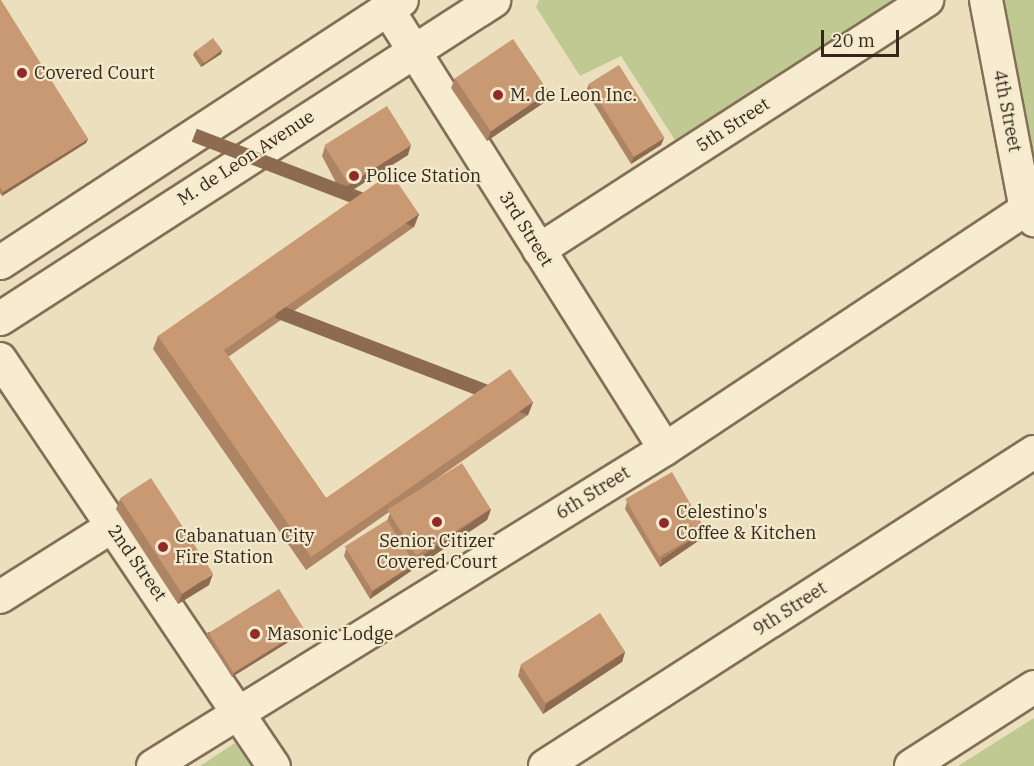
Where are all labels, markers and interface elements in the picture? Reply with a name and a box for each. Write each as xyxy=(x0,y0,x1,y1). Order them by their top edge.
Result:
scale bar xyxy=(824,18,902,56)
text: 20 m xyxy=(832,29,875,52)
place label: Covered Court xyxy=(34,62,155,84)
marker: Covered Court xyxy=(15,66,29,80)
street label: 4th Street xyxy=(988,68,1026,154)
place label: M. de Leon Inc. xyxy=(510,84,637,106)
marker: M. de Leon Inc. xyxy=(491,88,505,102)
street label: 5th Street xyxy=(692,93,774,157)
street label: M. de Leon Avenue xyxy=(173,106,319,210)
place label: Police Station xyxy=(366,165,481,187)
marker: Police Station xyxy=(347,169,361,183)
street label: 3rd Street xyxy=(494,187,558,271)
street label: 6th Street xyxy=(552,462,634,524)
place label: Celestino's Coffee & Kitchen xyxy=(676,502,817,544)
marker: Senior Citizer Covered Court xyxy=(430,515,444,529)
marker: Celestino's Coffee & Kitchen xyxy=(657,516,671,530)
street label: 2nd Street xyxy=(103,521,171,605)
place label: Cabanatuan City Fire Station xyxy=(175,526,314,568)
place label: Senior Citizer Covered Court xyxy=(377,531,497,574)
marker: Cabanatuan City Fire Station xyxy=(156,540,170,554)
street label: 9th Street xyxy=(749,577,831,641)
place label: Masonic Lodge xyxy=(267,623,393,645)
marker: Masonic Lodge xyxy=(248,627,262,641)

